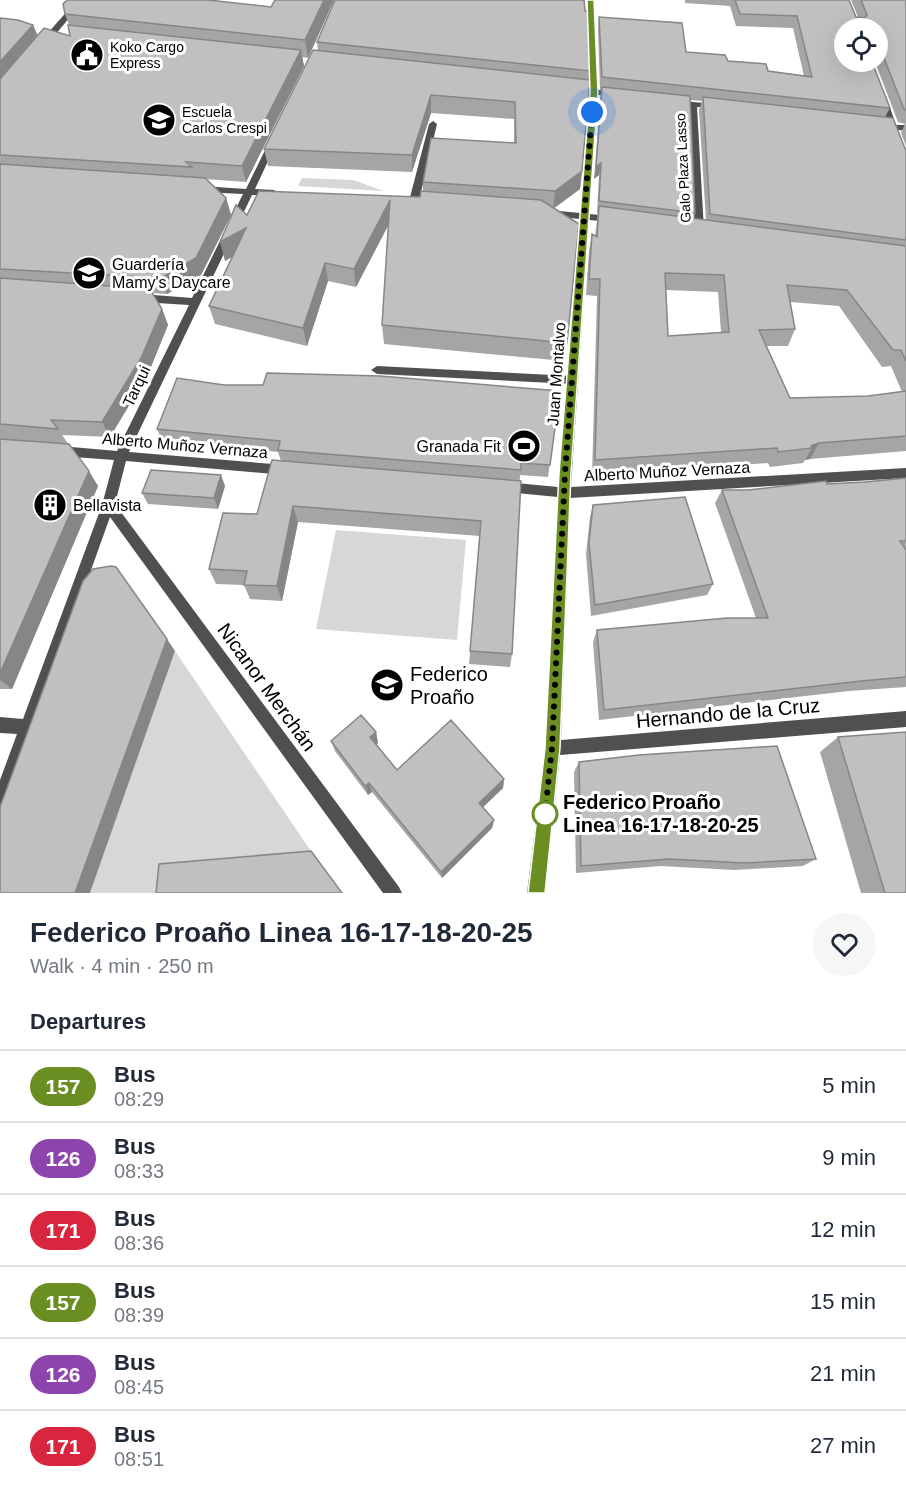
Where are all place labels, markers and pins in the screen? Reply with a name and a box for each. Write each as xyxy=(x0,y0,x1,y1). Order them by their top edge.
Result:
public building icon: Koko Cargo Express xyxy=(69,37,105,73)
place label: Koko Cargo Express xyxy=(110,39,184,71)
school or university icon: Escuela Carlos Crespi xyxy=(141,102,177,138)
place label: Escuela Carlos Crespi xyxy=(182,104,267,136)
school or university icon: Guardería Mamy's Daycare xyxy=(71,255,107,291)
place label: Guardería Mamy's Daycare xyxy=(112,256,231,291)
sports icon: Granada Fit xyxy=(506,428,542,464)
place label: Granada Fit xyxy=(417,438,502,455)
building icon: Bellavista xyxy=(32,487,68,523)
place label: Bellavista xyxy=(73,497,142,514)
place label: Federico Proaño xyxy=(410,663,488,708)
school or university icon: Federico Proaño xyxy=(369,667,405,703)
place label: Federico Proaño Linea 16-17-18-20-25 xyxy=(563,791,759,836)
marker: Federico Proaño Linea 16-17-18-20-25 xyxy=(532,801,558,827)

